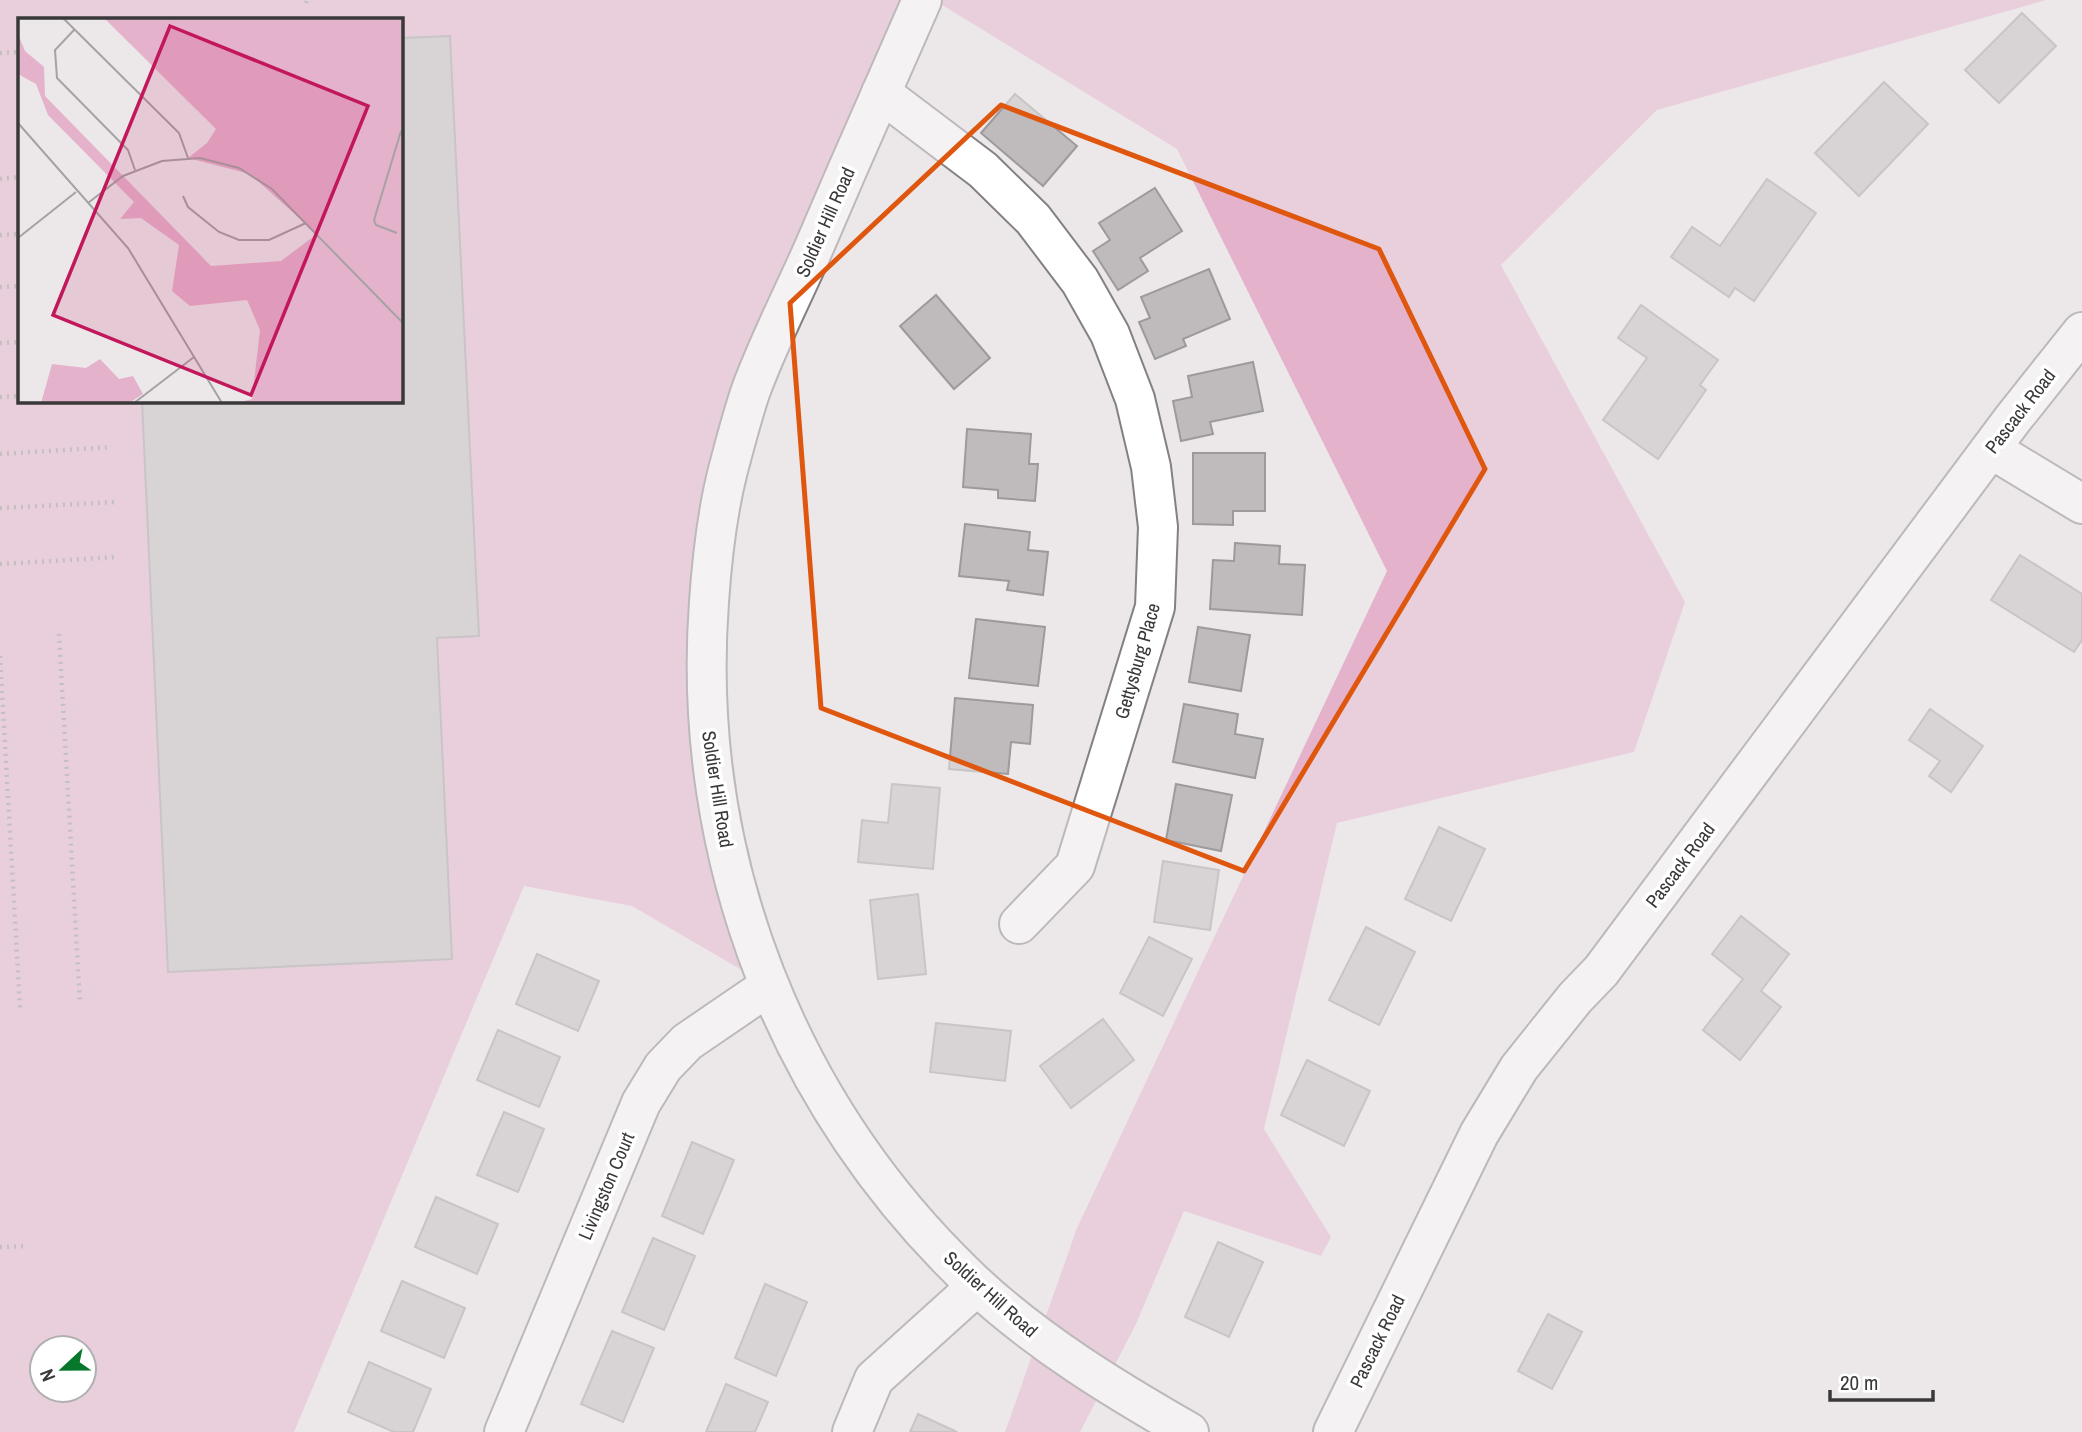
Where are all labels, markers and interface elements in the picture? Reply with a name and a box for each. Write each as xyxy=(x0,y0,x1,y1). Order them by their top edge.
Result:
inset map xyxy=(18,18,402,402)
street label: Soldier Hill Road xyxy=(789,163,861,281)
street label: Pascack Road xyxy=(1979,363,2061,459)
street label: Gettysburg Place xyxy=(1108,600,1166,722)
street label: Soldier Hill Road xyxy=(696,729,740,849)
street label: Pascack Road xyxy=(1639,817,1721,913)
street label: Livingston Court xyxy=(572,1128,641,1244)
street label: Soldier Hill Road xyxy=(939,1245,1043,1343)
street label: Pascack Road xyxy=(1343,1290,1411,1392)
north arrow xyxy=(28,1334,98,1404)
scale bar xyxy=(1830,1358,1933,1402)
text: N xyxy=(33,1365,61,1385)
text: 20 m xyxy=(1840,1368,1878,1397)

